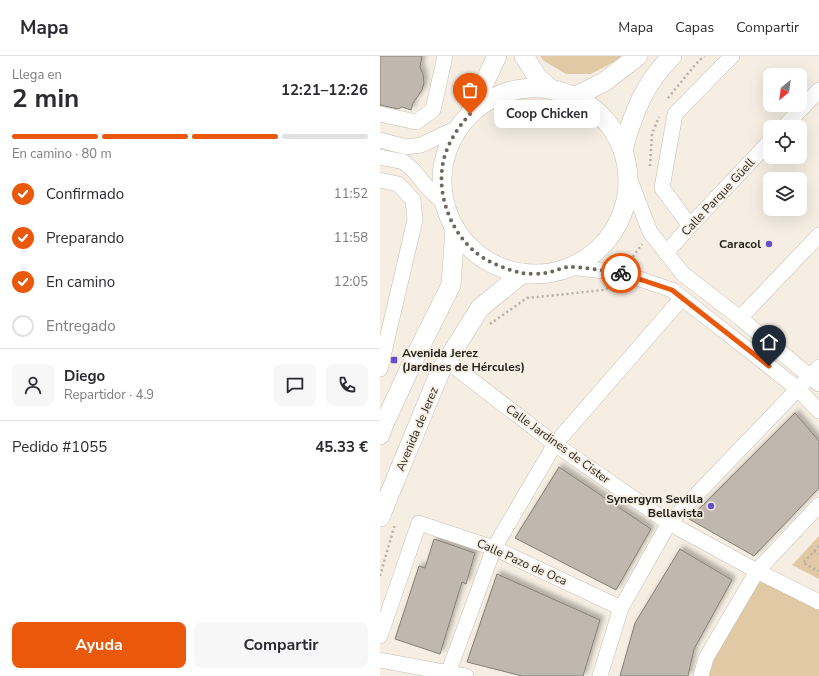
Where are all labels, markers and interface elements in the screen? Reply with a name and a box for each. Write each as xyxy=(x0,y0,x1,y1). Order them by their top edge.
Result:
text: Mapa xyxy=(20,15,69,41)
text: Mapa xyxy=(618,18,653,37)
text: Capas xyxy=(675,18,714,37)
text: Compartir xyxy=(736,18,799,37)
text: Llega en xyxy=(12,66,62,84)
north arrow xyxy=(763,68,807,112)
map controls xyxy=(763,68,807,216)
pin xyxy=(453,73,487,114)
icon: bag xyxy=(459,79,481,101)
text: 12:21–12:26 xyxy=(281,80,368,100)
text: 2 min xyxy=(12,81,79,116)
callout: Coop Chicken xyxy=(494,100,600,128)
text: Coop Chicken xyxy=(506,105,588,123)
button: locate xyxy=(763,120,807,164)
text: En camino · 80 m xyxy=(12,145,112,163)
street label: Calle Parque Güell xyxy=(678,154,759,239)
button: layers xyxy=(763,172,807,216)
icon: check xyxy=(12,183,34,205)
text: Confirmado xyxy=(46,184,124,204)
text: 11:52 xyxy=(334,185,368,203)
icon: check xyxy=(12,227,34,249)
text: Preparando xyxy=(46,228,124,248)
text: 11:58 xyxy=(334,229,368,247)
place label: Caracol xyxy=(719,236,761,252)
marker: Caracol xyxy=(764,239,774,249)
courier xyxy=(601,253,641,293)
icon: bike xyxy=(610,262,632,284)
icon: check xyxy=(12,271,34,293)
text: En camino xyxy=(46,272,115,292)
text: 12:05 xyxy=(334,273,368,291)
text: Entregado xyxy=(46,316,116,336)
pin xyxy=(752,325,786,366)
icon: home xyxy=(758,331,780,353)
place label: Avenida Jerez (Jardines de Hércules) xyxy=(402,345,525,375)
marker: Avenida Jerez (Jardines de Hércules) xyxy=(389,355,399,365)
button: person xyxy=(12,364,54,406)
button: chat xyxy=(274,364,316,406)
button: phone xyxy=(326,364,368,406)
text: Diego xyxy=(64,366,105,386)
street label: Avenida de Jerez xyxy=(392,384,442,473)
text: Repartidor · 4.9 xyxy=(64,386,154,404)
street label: Calle Jardines de Cister xyxy=(503,401,614,488)
text: Pedido #1055 xyxy=(12,437,107,457)
text: 45.33 € xyxy=(315,437,368,457)
place label: Synergym Sevilla Bellavista xyxy=(606,491,703,521)
marker: Synergym Sevilla Bellavista xyxy=(706,501,716,511)
street label: Calle Pazo de Oca xyxy=(474,535,570,589)
button: Ayuda xyxy=(12,622,186,668)
button: Compartir xyxy=(194,622,368,668)

